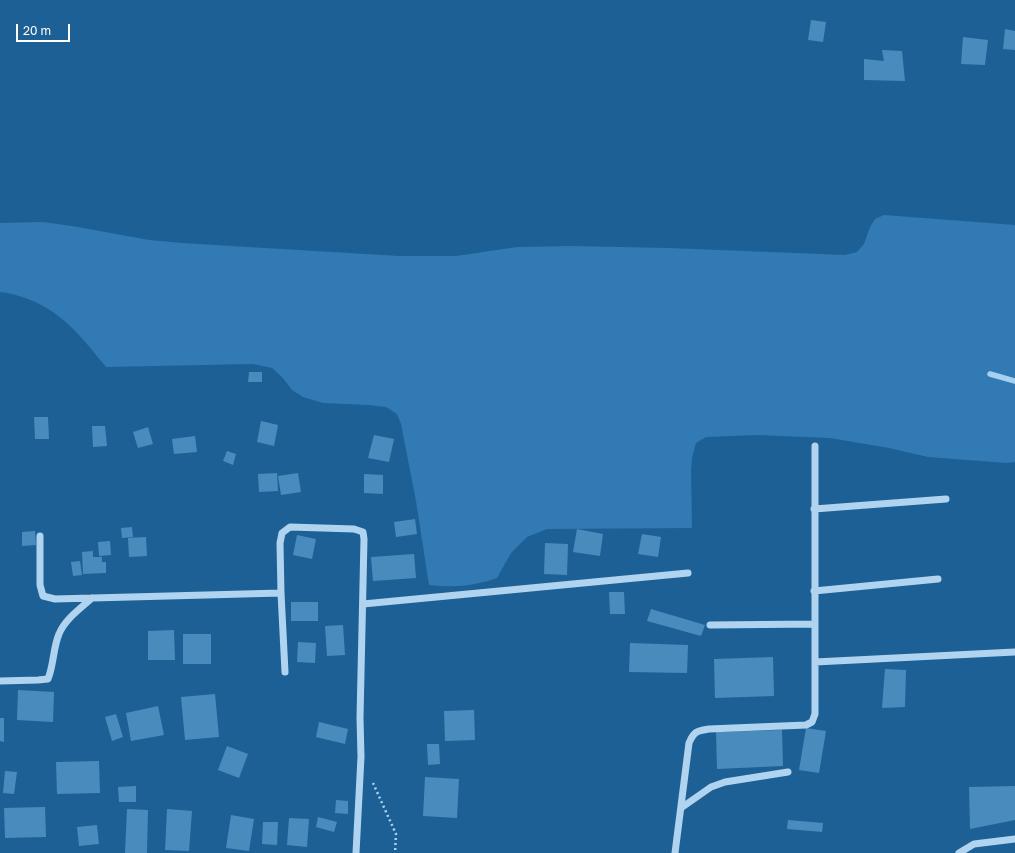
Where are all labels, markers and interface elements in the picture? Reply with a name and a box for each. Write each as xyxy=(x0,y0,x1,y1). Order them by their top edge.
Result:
scale bar xyxy=(18,16,72,42)
text: 20 m xyxy=(23,23,51,38)

